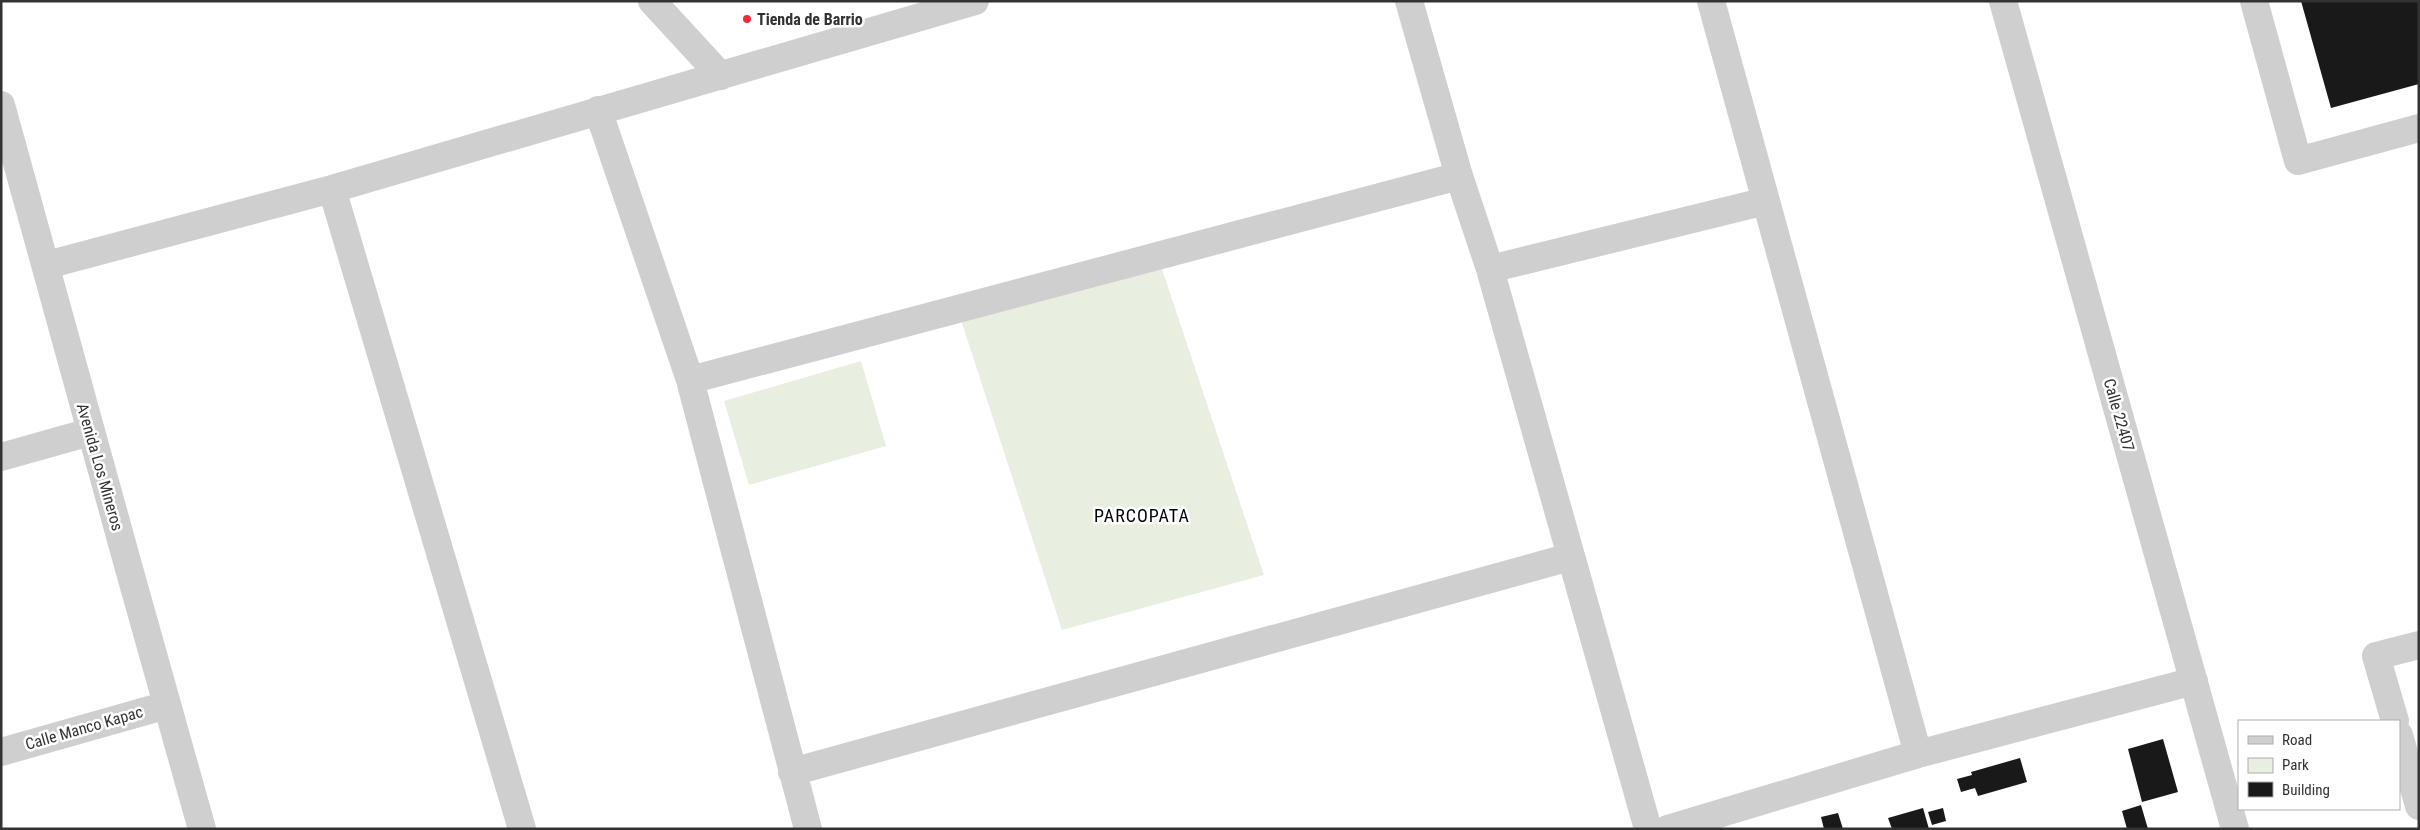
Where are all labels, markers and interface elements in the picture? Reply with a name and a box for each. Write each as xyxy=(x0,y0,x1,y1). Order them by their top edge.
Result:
place label: Tienda de Barrio xyxy=(757,10,863,29)
marker: Tienda de Barrio xyxy=(741,13,753,25)
street label: Calle 22407 xyxy=(2100,376,2138,454)
street label: Avenida Los Mineros xyxy=(73,401,127,533)
district label: PARCOPATA xyxy=(1094,505,1190,526)
street label: Calle Manco Kapac xyxy=(23,702,145,754)
legend xyxy=(2238,720,2400,810)
text: Road xyxy=(2282,731,2312,749)
text: Park xyxy=(2282,756,2309,774)
text: Building xyxy=(2282,781,2330,799)

